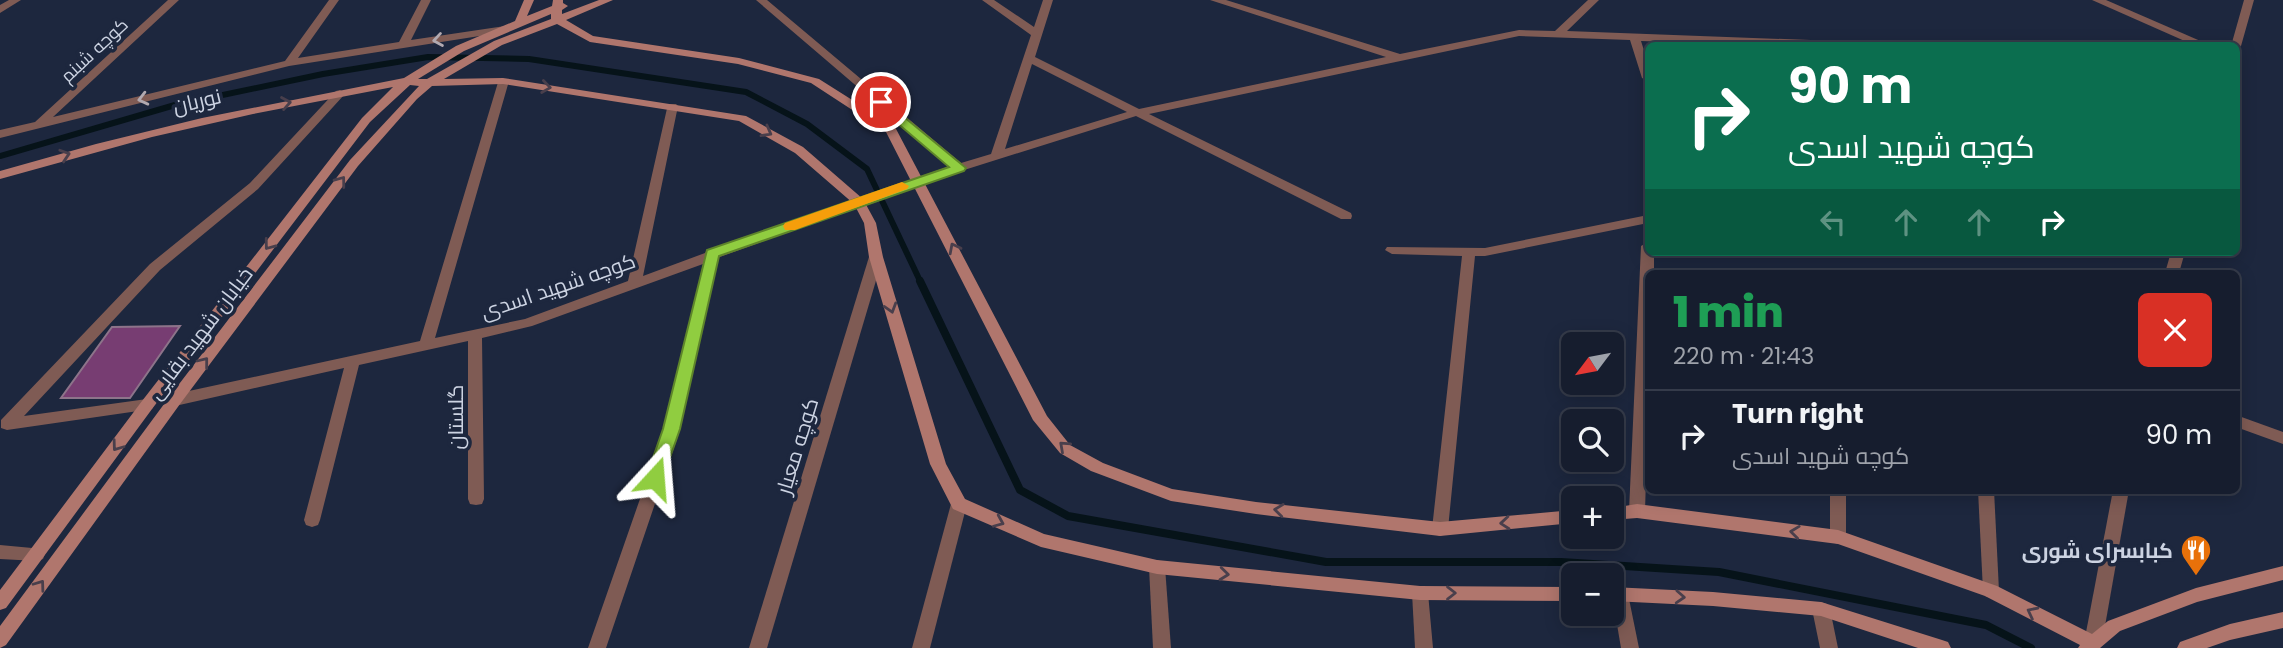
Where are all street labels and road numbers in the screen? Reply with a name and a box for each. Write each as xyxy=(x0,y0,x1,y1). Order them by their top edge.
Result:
street label: کوچه شبنم xyxy=(55,12,133,88)
street label: نوریان xyxy=(170,81,224,121)
street label: کوچه شهید اسدی xyxy=(477,246,639,326)
street label: خیابان شهید بقایی xyxy=(141,261,259,405)
street label: گلستان xyxy=(441,384,470,450)
street label: کوچه معیار xyxy=(768,394,825,499)

